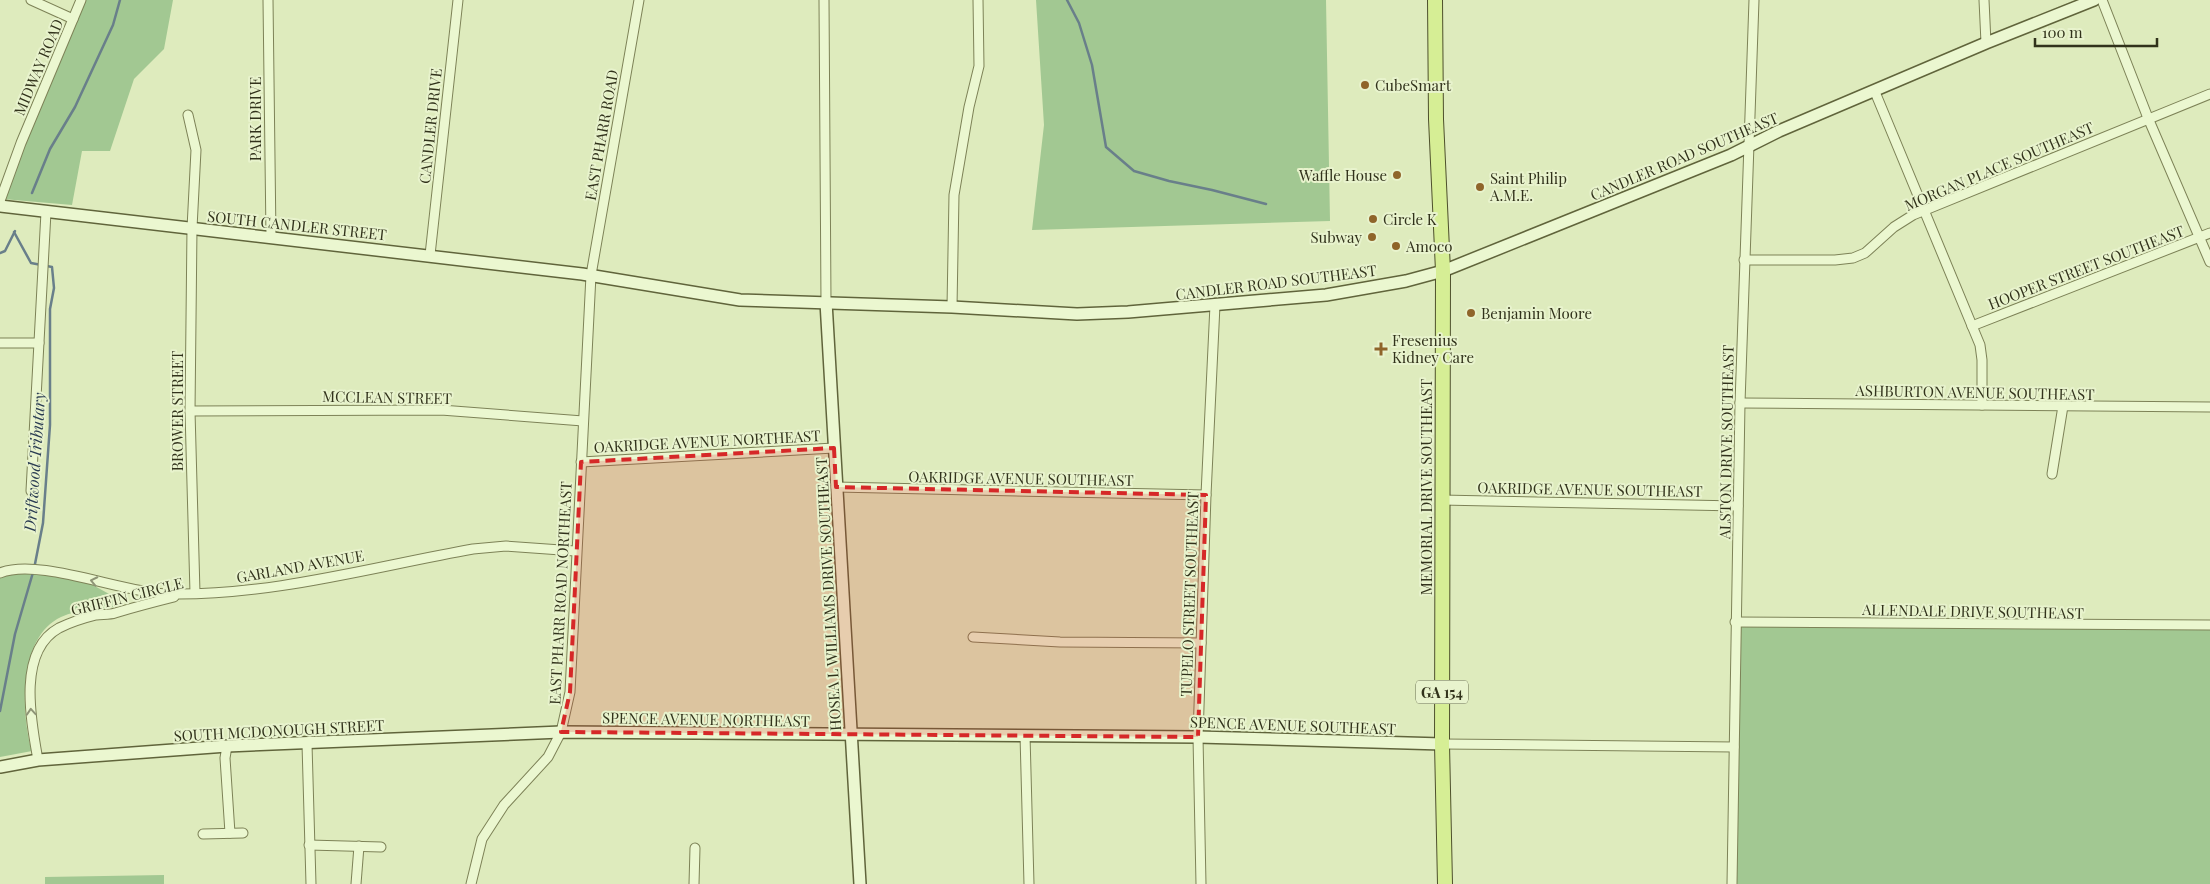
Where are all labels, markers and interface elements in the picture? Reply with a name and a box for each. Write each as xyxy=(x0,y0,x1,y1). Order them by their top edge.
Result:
scale bar xyxy=(2035,15,2158,47)
street label: MIDWAY ROAD xyxy=(9,16,67,118)
text: 100 m xyxy=(2042,22,2083,42)
street label: CANDLER DRIVE xyxy=(414,67,446,185)
street label: EAST PHARR ROAD xyxy=(580,68,622,202)
place label: CubeSmart xyxy=(1375,75,1452,95)
street label: PARK DRIVE xyxy=(245,77,265,161)
marker: CubeSmart xyxy=(1359,79,1371,91)
street label: CANDLER ROAD SOUTHEAST xyxy=(1587,107,1781,205)
street label: MORGAN PLACE SOUTHEAST xyxy=(1901,117,2097,215)
place label: Waffle House xyxy=(1298,165,1387,185)
place label: Saint Philip A.M.E. xyxy=(1489,168,1567,205)
marker: Waffle House xyxy=(1391,169,1403,181)
marker: Saint Philip A.M.E. xyxy=(1474,181,1486,193)
street label: SOUTH CANDLER STREET xyxy=(206,206,388,244)
place label: Circle K xyxy=(1383,209,1437,229)
marker: Circle K xyxy=(1367,213,1379,225)
street label: HOOPER STREET SOUTHEAST xyxy=(1985,220,2187,314)
place label: Subway xyxy=(1310,227,1362,247)
marker: Subway xyxy=(1366,231,1378,243)
place label: Amoco xyxy=(1405,236,1453,256)
marker: Amoco xyxy=(1390,240,1402,252)
street label: CANDLER ROAD SOUTHEAST xyxy=(1174,260,1378,304)
place label: Benjamin Moore xyxy=(1481,303,1592,323)
marker: Benjamin Moore xyxy=(1465,307,1477,319)
place label: Fresenius Kidney Care xyxy=(1392,330,1474,367)
marker: Fresenius Kidney Care xyxy=(1374,342,1388,356)
street label: ALSTON DRIVE SOUTHEAST xyxy=(1714,345,1738,540)
street label: BROWER STREET xyxy=(167,351,187,471)
street label: MEMORIAL DRIVE SOUTHEAST xyxy=(1416,379,1436,595)
street label: ASHBURTON AVENUE SOUTHEAST xyxy=(1854,380,2095,404)
street label: MCCLEAN STREET xyxy=(322,386,452,408)
water label: Driftwood Tributary xyxy=(19,391,49,533)
street label: OAKRIDGE AVENUE NORTHEAST xyxy=(593,425,821,457)
street label: HOSEA L WILLIAMS DRIVE SOUTHEAST xyxy=(811,457,845,731)
street label: OAKRIDGE AVENUE SOUTHEAST xyxy=(908,466,1134,490)
street label: OAKRIDGE AVENUE SOUTHEAST xyxy=(1477,477,1703,501)
street label: EAST PHARR ROAD NORTHEAST xyxy=(544,481,576,705)
street label: TUPELO STREET SOUTHEAST xyxy=(1175,491,1203,697)
street label: GARLAND AVENUE xyxy=(235,545,365,587)
street label: GRIFFIN CIRCLE xyxy=(69,572,185,620)
one-way arrow xyxy=(90,576,99,587)
street label: ALLENDALE DRIVE SOUTHEAST xyxy=(1861,599,2084,623)
road number: GA 154 xyxy=(1416,680,1468,704)
one-way arrow xyxy=(25,707,36,715)
street label: SPENCE AVENUE NORTHEAST xyxy=(602,707,810,731)
street label: SPENCE AVENUE SOUTHEAST xyxy=(1190,711,1396,739)
street label: SOUTH MCDONOUGH STREET xyxy=(173,714,385,746)

